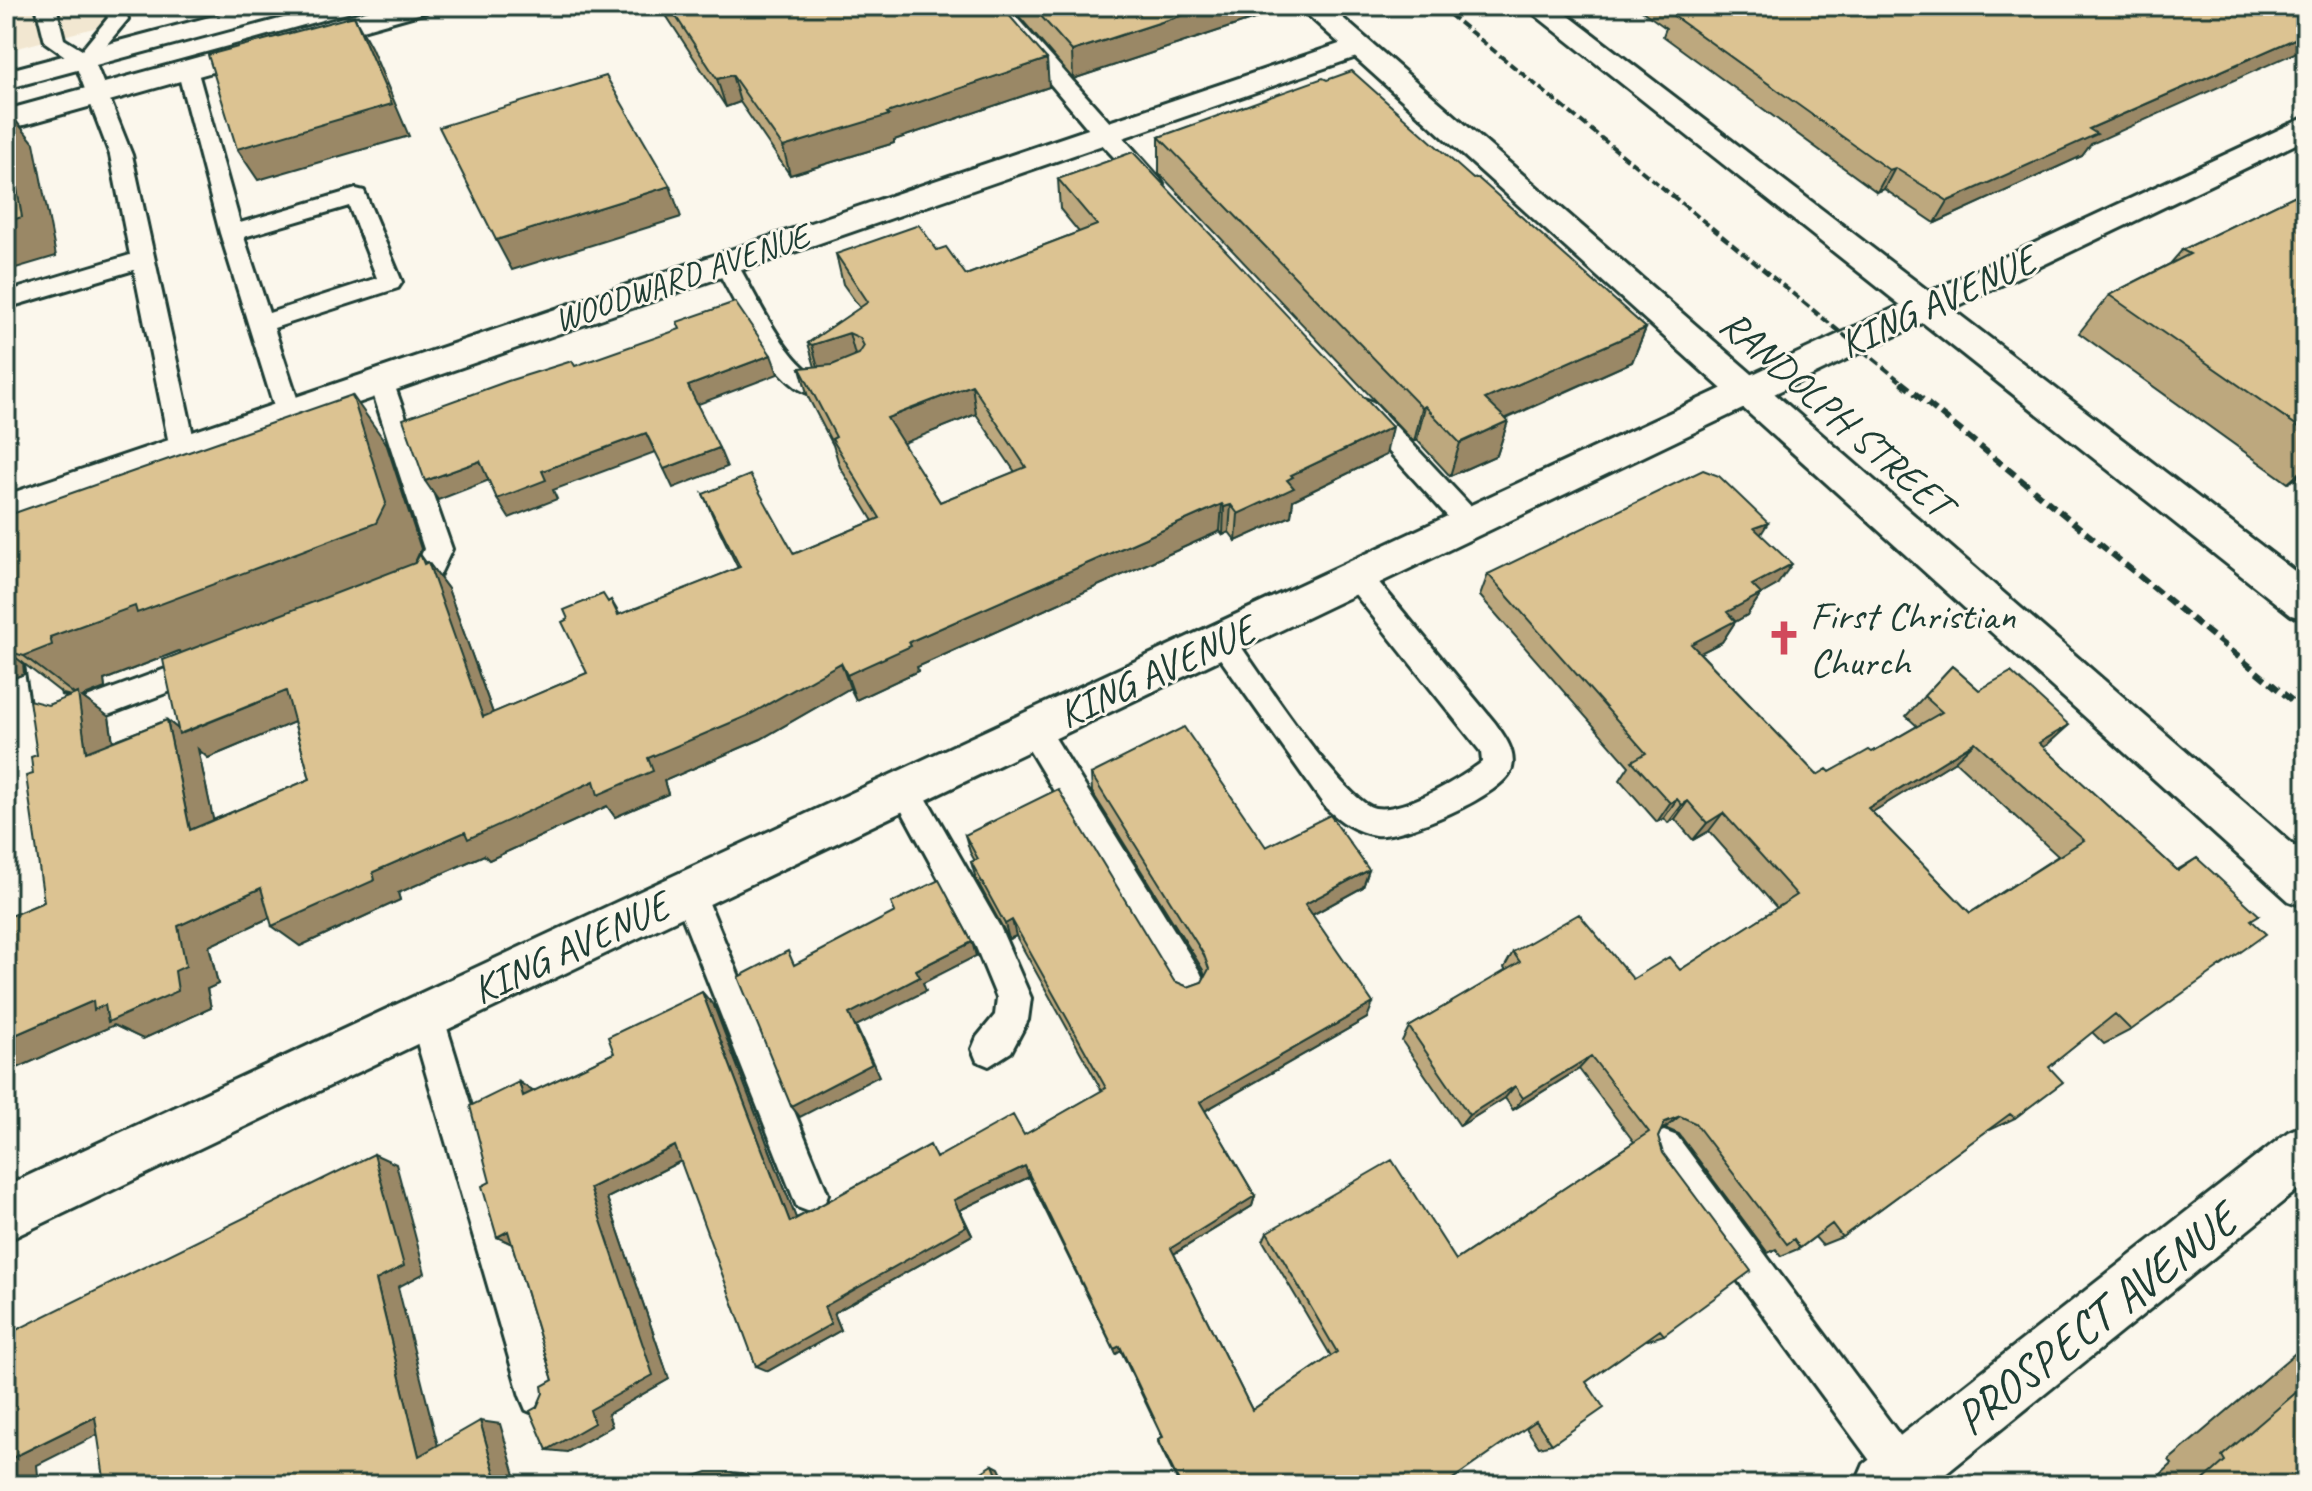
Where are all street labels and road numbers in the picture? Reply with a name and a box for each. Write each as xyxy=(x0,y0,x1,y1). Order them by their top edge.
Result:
street label: WOODWARD AVENUE xyxy=(548,212,818,341)
street label: KING AVENUE xyxy=(1831,232,2048,369)
street label: RANDOLPH STREET xyxy=(1710,299,1969,533)
street label: KING AVENUE xyxy=(1050,602,1267,739)
street label: KING AVENUE xyxy=(464,878,681,1015)
street label: PROSPECT AVENUE xyxy=(1942,1186,2253,1448)

